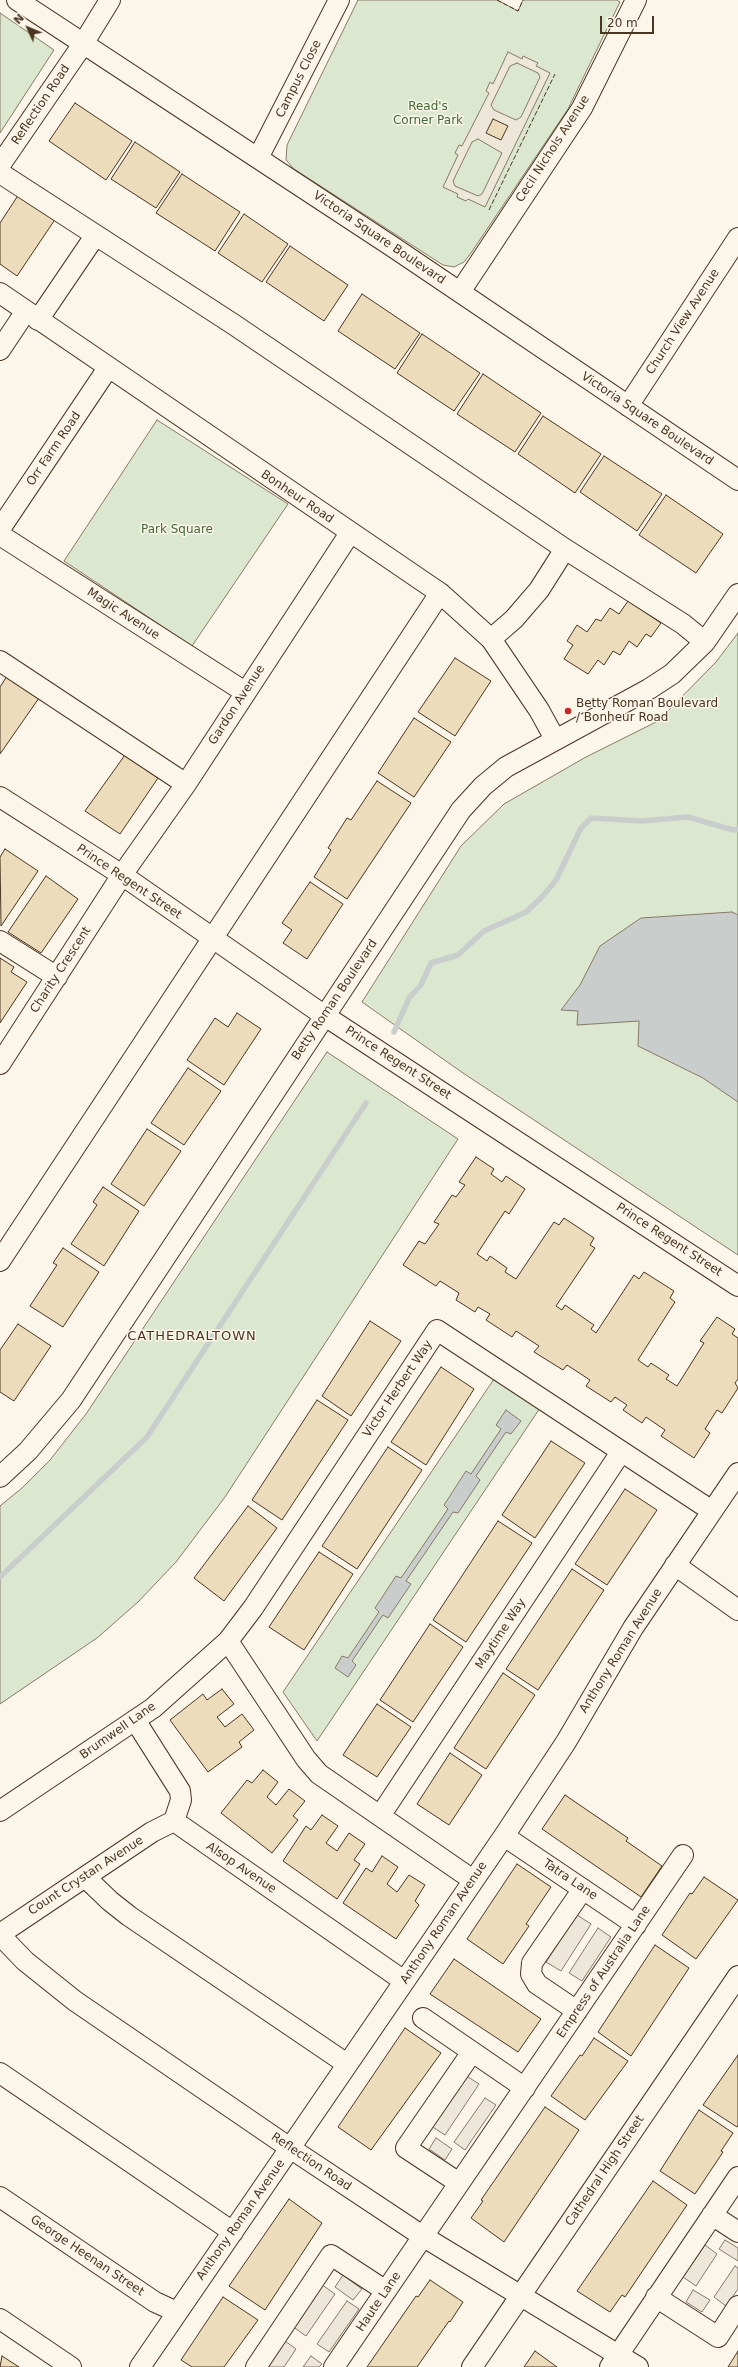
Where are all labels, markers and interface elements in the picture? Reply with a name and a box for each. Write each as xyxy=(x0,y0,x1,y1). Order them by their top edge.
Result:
north arrow xyxy=(8,8,48,48)
scale bar xyxy=(602,8,656,34)
text: N xyxy=(11,11,27,27)
text: 20 m xyxy=(607,16,638,30)
street label: Campus Close xyxy=(273,38,325,120)
street label: Reflection Road xyxy=(9,62,73,148)
street label: Cecil Nichols Avenue xyxy=(513,93,593,205)
park label: Read's Corner Park xyxy=(393,100,463,128)
street label: Victoria Square Boulevard xyxy=(310,188,448,288)
street label: Church View Avenue xyxy=(643,266,723,378)
street label: Victoria Square Boulevard xyxy=(578,369,716,469)
street label: Orr Farm Road xyxy=(24,409,84,489)
street label: Bonheur Road xyxy=(258,467,336,527)
park label: Park Square xyxy=(141,523,213,537)
street label: Magic Avenue xyxy=(84,585,162,643)
street label: Gardon Avenue xyxy=(206,662,268,748)
place label: Betty Roman Boulevard / Bonheur Road xyxy=(576,697,718,725)
marker: Betty Roman Boulevard / Bonheur Road xyxy=(563,706,573,716)
street label: Prince Regent Street xyxy=(74,842,184,922)
street label: Charity Crescent xyxy=(28,924,94,1016)
street label: Betty Roman Boulevard xyxy=(289,937,381,1063)
street label: Prince Regent Street xyxy=(342,1023,454,1103)
street label: Prince Regent Street xyxy=(613,1200,725,1280)
district label: CATHEDRALTOWN xyxy=(127,1329,257,1345)
street label: Victor Herbert Way xyxy=(360,1338,436,1440)
street label: Anthony Roman Avenue xyxy=(577,1586,665,1716)
street label: Maytime Way xyxy=(473,1596,529,1672)
street label: Brumwell Lane xyxy=(77,1700,159,1762)
street label: Count Crystan Avenue xyxy=(26,1833,146,1919)
street label: Alsop Avenue xyxy=(203,1839,279,1897)
street label: Tatra Lane xyxy=(540,1857,600,1903)
street label: Anthony Roman Avenue xyxy=(398,1859,490,1987)
street label: Empress of Australia Lane xyxy=(554,1903,654,2041)
street label: Cathedral High Street xyxy=(563,2113,647,2229)
street label: Reflection Road xyxy=(268,2130,354,2194)
street label: Anthony Roman Avenue xyxy=(194,2157,288,2283)
street label: George Heenan Street xyxy=(27,2213,147,2299)
street label: Haute Lane xyxy=(354,2269,404,2335)

